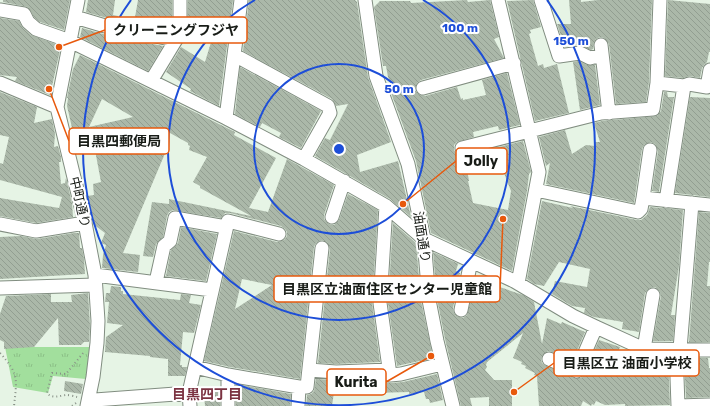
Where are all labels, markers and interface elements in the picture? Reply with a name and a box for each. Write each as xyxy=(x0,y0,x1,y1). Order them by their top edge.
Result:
callout: クリーニングフジヤ xyxy=(105,17,247,43)
text: 100 m xyxy=(442,21,478,35)
text: クリーニングフジヤ xyxy=(113,22,239,39)
text: 150 m xyxy=(553,34,589,48)
text: 50 m xyxy=(384,82,414,96)
callout: 目黒四郵便局 xyxy=(69,128,169,154)
text: 目黒四郵便局 xyxy=(77,133,161,150)
centre of rings xyxy=(332,142,346,156)
callout: Jolly xyxy=(456,148,507,174)
text: Jolly xyxy=(464,153,499,170)
street label: 中町通り xyxy=(67,175,93,229)
street label: 油面通り xyxy=(411,210,433,264)
callout: 目黒区立油面住区センター児童館 xyxy=(274,276,500,302)
text: 目黒区立油面住区センター児童館 xyxy=(282,281,492,298)
callout: 目黒区立 油面小学校 xyxy=(554,350,699,376)
text: 目黒区立 油面小学校 xyxy=(563,355,691,372)
callout: Kurita xyxy=(327,369,386,395)
text: Kurita xyxy=(334,374,378,391)
district label: 目黒四丁目 xyxy=(172,386,242,403)

